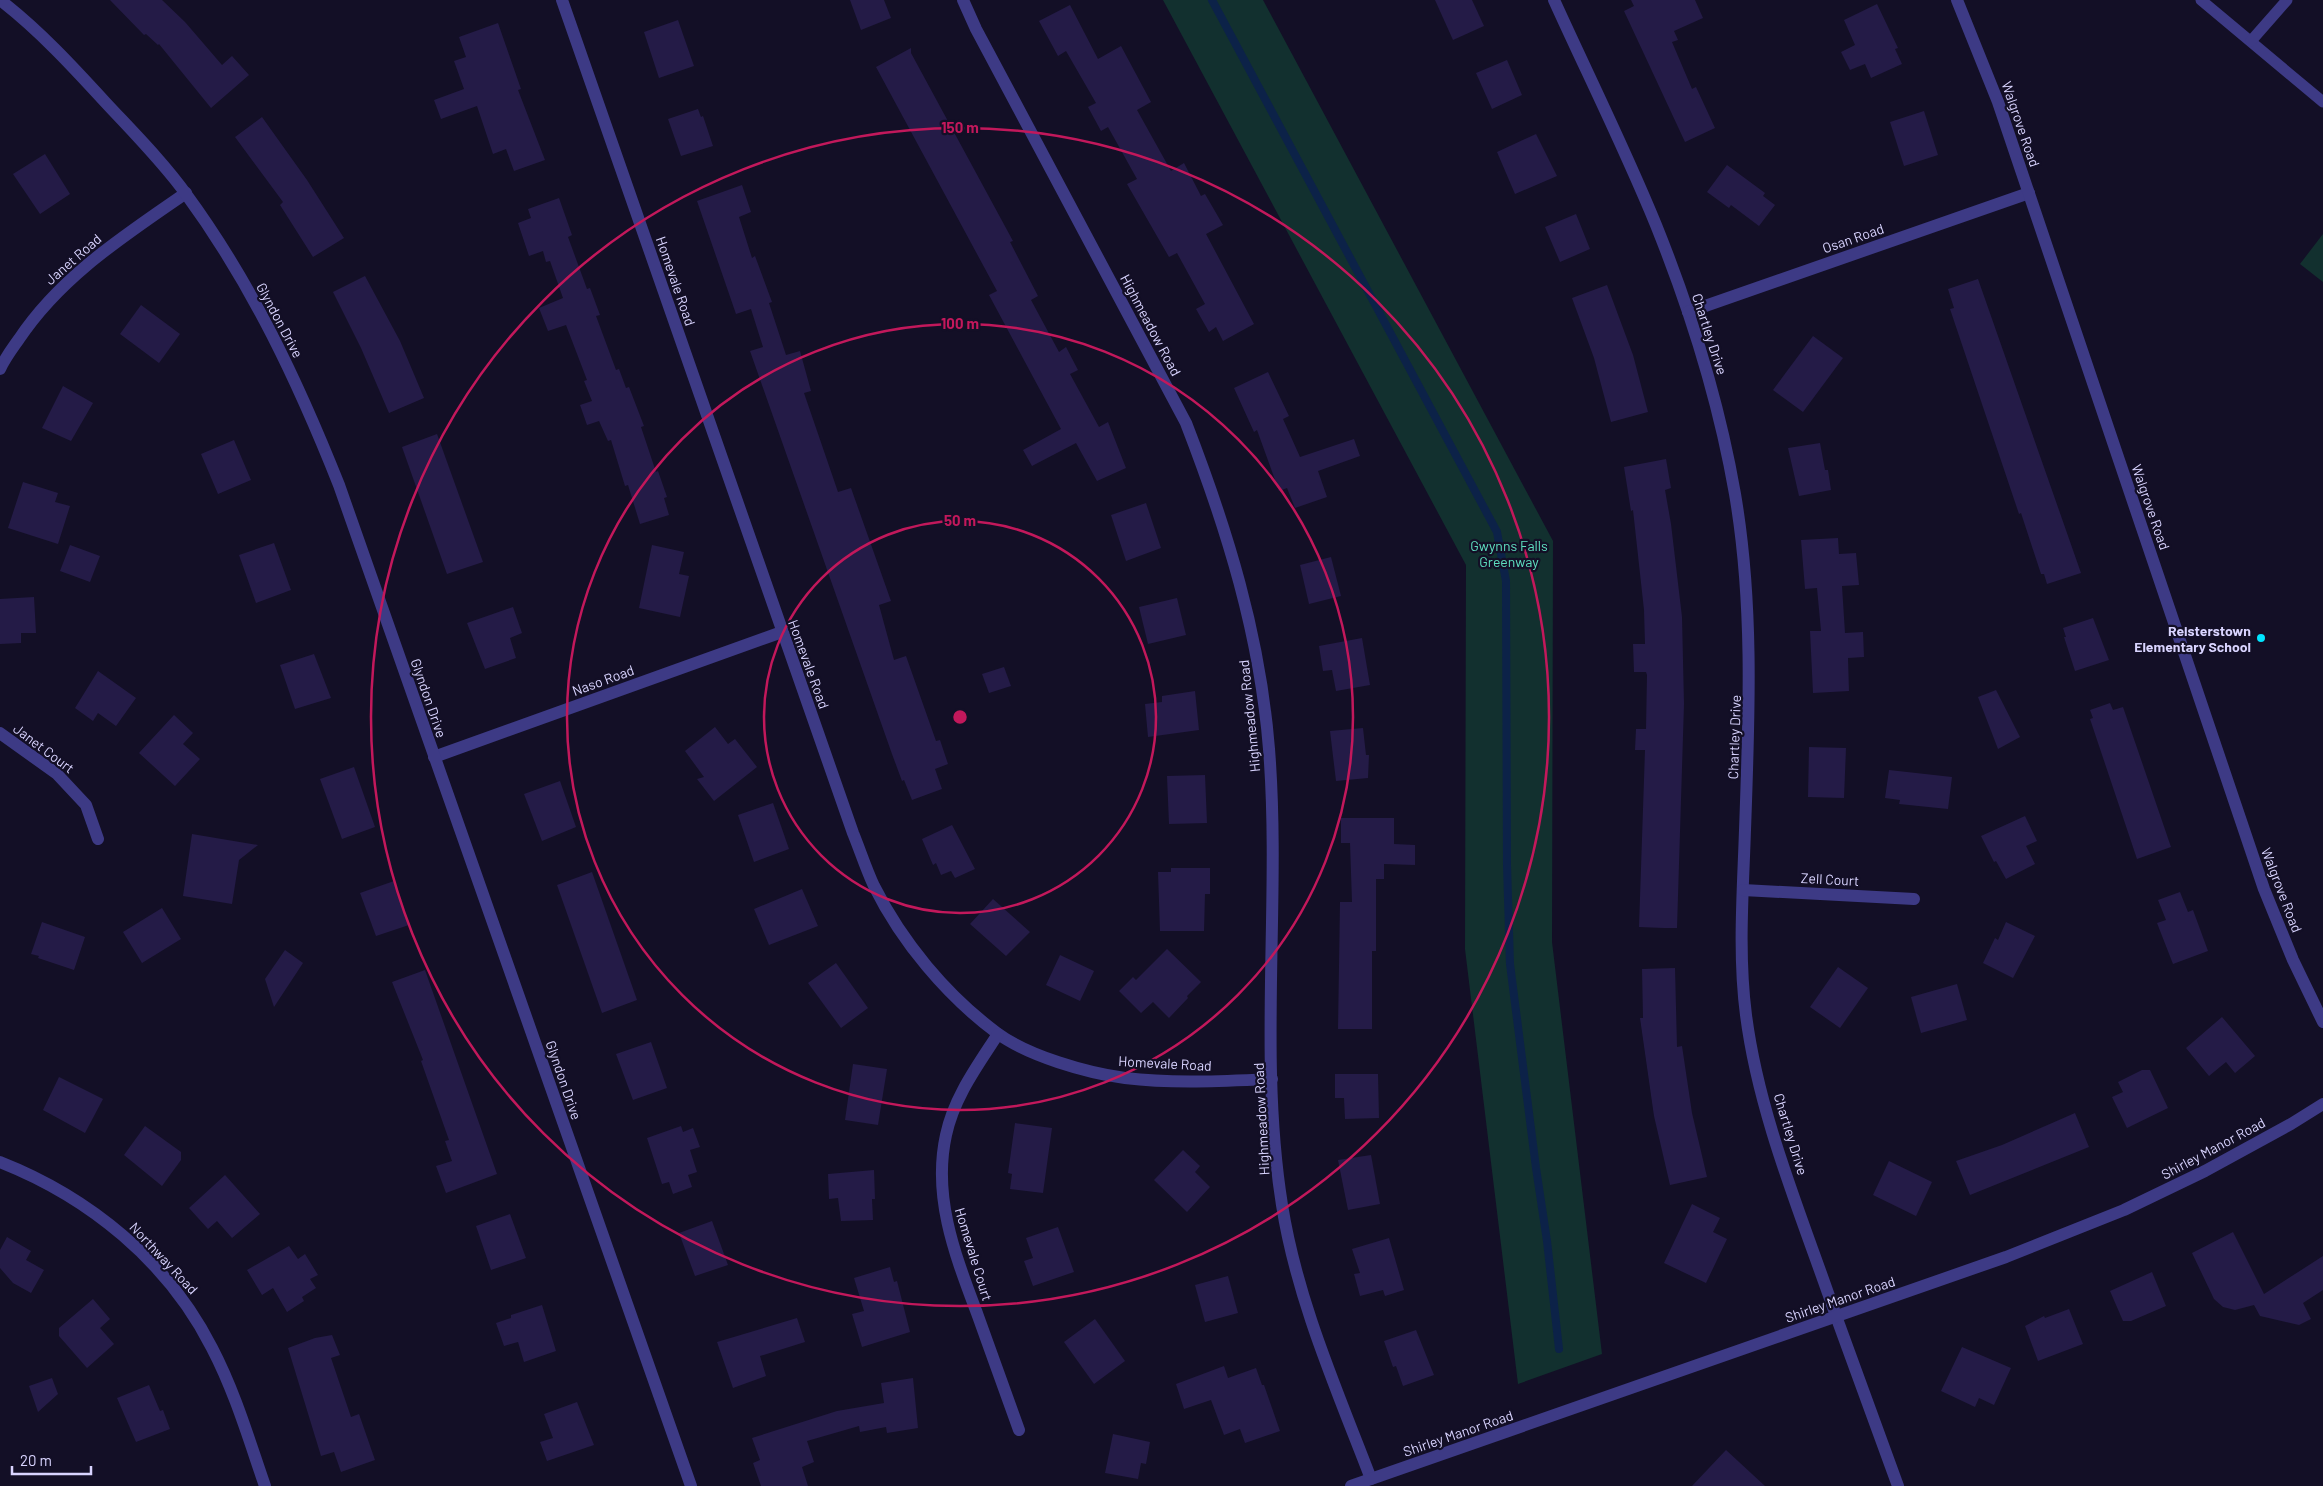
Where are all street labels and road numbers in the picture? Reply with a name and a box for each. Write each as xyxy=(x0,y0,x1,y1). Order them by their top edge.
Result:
street label: Walgrove Road xyxy=(1998,79,2044,169)
street label: Osan Road xyxy=(1820,220,1886,256)
street label: Janet Road xyxy=(41,230,105,288)
street label: Homevale Road xyxy=(653,234,699,328)
street label: Highmeadow Road xyxy=(1117,271,1185,379)
street label: Glyndon Drive xyxy=(253,280,307,360)
street label: Chartley Drive xyxy=(1689,291,1731,377)
street label: Walgrove Road xyxy=(2128,462,2174,552)
street label: Homevale Road xyxy=(785,617,833,711)
street label: Glyndon Drive xyxy=(408,656,450,740)
street label: Highmeadow Road xyxy=(1235,659,1263,773)
street label: Naso Road xyxy=(570,661,636,699)
street label: Chartley Drive xyxy=(1724,694,1744,780)
street label: Janet Court xyxy=(10,720,78,776)
street label: Walgrove Road xyxy=(2258,845,2306,935)
street label: Zell Court xyxy=(1800,869,1860,889)
street label: Glyndon Drive xyxy=(543,1038,585,1122)
street label: Homevale Road xyxy=(1118,1052,1212,1074)
street label: Highmeadow Road xyxy=(1250,1062,1272,1176)
street label: Chartley Drive xyxy=(1771,1091,1811,1177)
street label: Shirley Manor Road xyxy=(2158,1113,2268,1183)
street label: Homevale Court xyxy=(952,1205,996,1303)
street label: Northway Road xyxy=(126,1219,202,1297)
street label: Shirley Manor Road xyxy=(1783,1272,1897,1326)
street label: Shirley Manor Road xyxy=(1401,1406,1515,1460)

